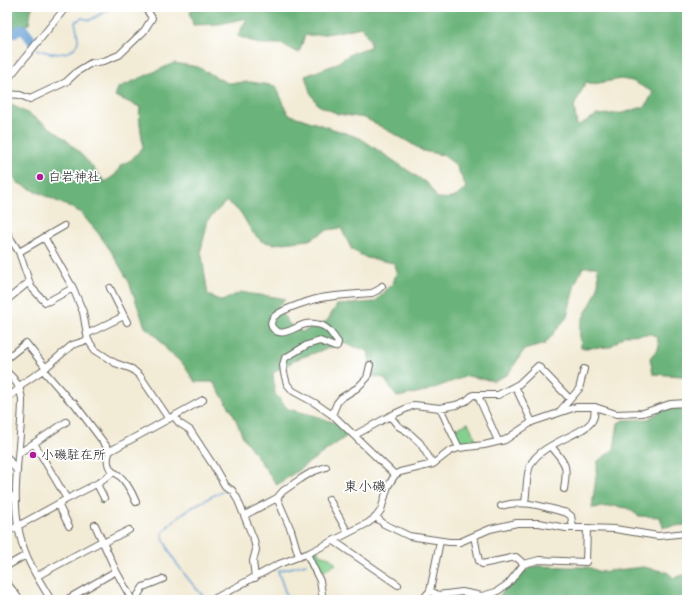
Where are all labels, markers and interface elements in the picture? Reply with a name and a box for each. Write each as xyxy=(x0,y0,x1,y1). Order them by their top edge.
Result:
place label: 白岩神社 xyxy=(48,168,100,186)
marker: 白岩神社 xyxy=(35,172,45,182)
place label: 小磯駐在所 xyxy=(41,446,106,464)
marker: 小磯駐在所 xyxy=(28,450,38,460)
district label: 東小磯 xyxy=(344,477,386,497)

